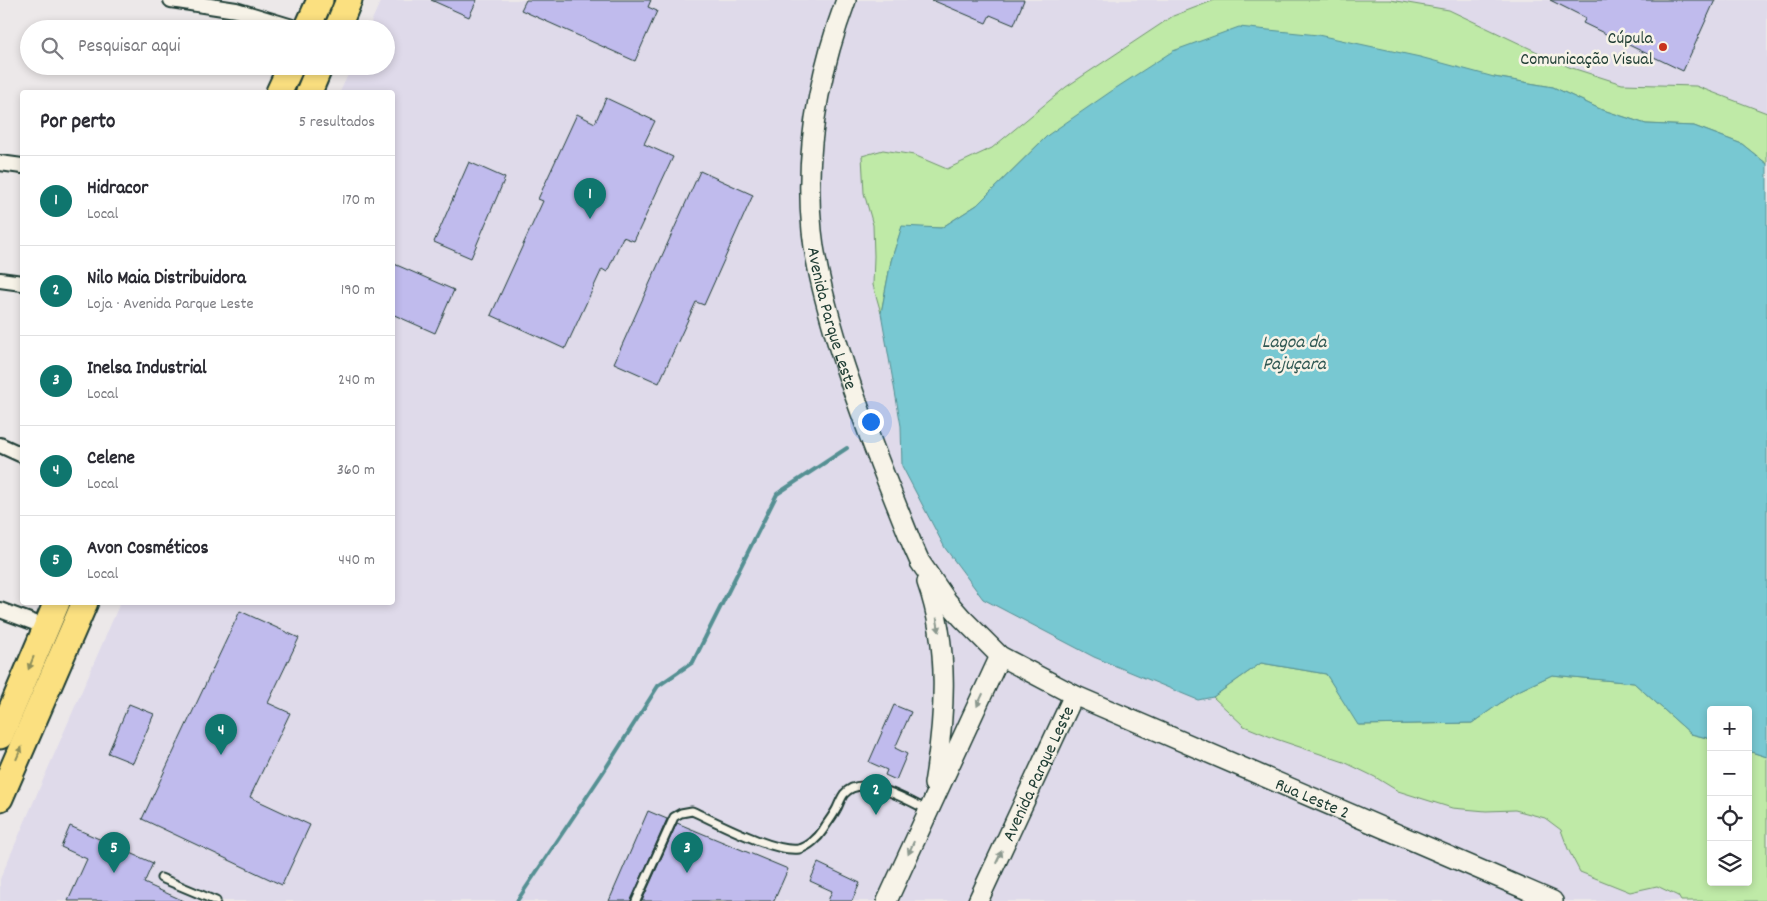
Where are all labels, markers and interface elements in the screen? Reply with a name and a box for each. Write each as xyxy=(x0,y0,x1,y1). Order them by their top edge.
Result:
search box xyxy=(20,20,395,75)
place label: Cúpula Comunicação Visual xyxy=(1520,27,1654,73)
icon: search xyxy=(38,34,66,62)
text: Pesquisar aqui xyxy=(78,34,180,61)
marker: Cúpula Comunicação Visual xyxy=(1657,41,1669,53)
text: Por perto xyxy=(40,108,115,138)
text: 5 resultados xyxy=(299,111,375,134)
text: Hidracor xyxy=(87,176,148,203)
pin: 1 xyxy=(574,178,606,219)
text: 1 xyxy=(54,189,58,212)
text: 170 m xyxy=(342,189,375,212)
text: Local xyxy=(87,203,118,226)
street label: Avenida Parque Leste xyxy=(799,246,862,393)
text: Nilo Maia Distribuidora xyxy=(87,266,246,293)
text: 2 xyxy=(53,279,60,302)
text: 190 m xyxy=(341,279,375,302)
text: Loja · Avenida Parque Leste xyxy=(87,293,253,316)
water label: Lagoa da Pajuçara xyxy=(1262,330,1327,379)
text: Inelsa Industrial xyxy=(87,356,207,383)
text: 3 xyxy=(52,369,60,392)
text: 240 m xyxy=(338,369,375,392)
text: Local xyxy=(87,383,118,406)
your location xyxy=(858,409,884,435)
text: Celene xyxy=(87,446,135,473)
text: 4 xyxy=(53,459,59,482)
text: 360 m xyxy=(337,459,375,482)
text: Local xyxy=(87,473,118,496)
text: Avon Cosméticos xyxy=(87,536,209,563)
text: 5 xyxy=(52,549,60,572)
text: 440 m xyxy=(338,549,375,572)
text: Local xyxy=(87,563,118,586)
one-way arrow xyxy=(934,618,942,634)
one-way arrow xyxy=(26,656,34,670)
one-way arrow xyxy=(975,693,984,708)
street label: Avenida Parque Leste xyxy=(998,702,1082,846)
map controls xyxy=(1707,706,1752,886)
button: + xyxy=(1707,706,1752,751)
pin: 4 xyxy=(205,714,237,755)
one-way arrow xyxy=(16,746,24,760)
button: − xyxy=(1707,751,1752,796)
street label: Rua Leste 2 xyxy=(1271,773,1353,827)
pin: 2 xyxy=(860,774,892,815)
button: locate xyxy=(1707,796,1752,841)
pin: 5 xyxy=(98,832,130,873)
pin: 3 xyxy=(671,832,703,873)
one-way arrow xyxy=(907,841,915,855)
button: layers xyxy=(1707,841,1752,886)
one-way arrow xyxy=(995,850,1003,864)

